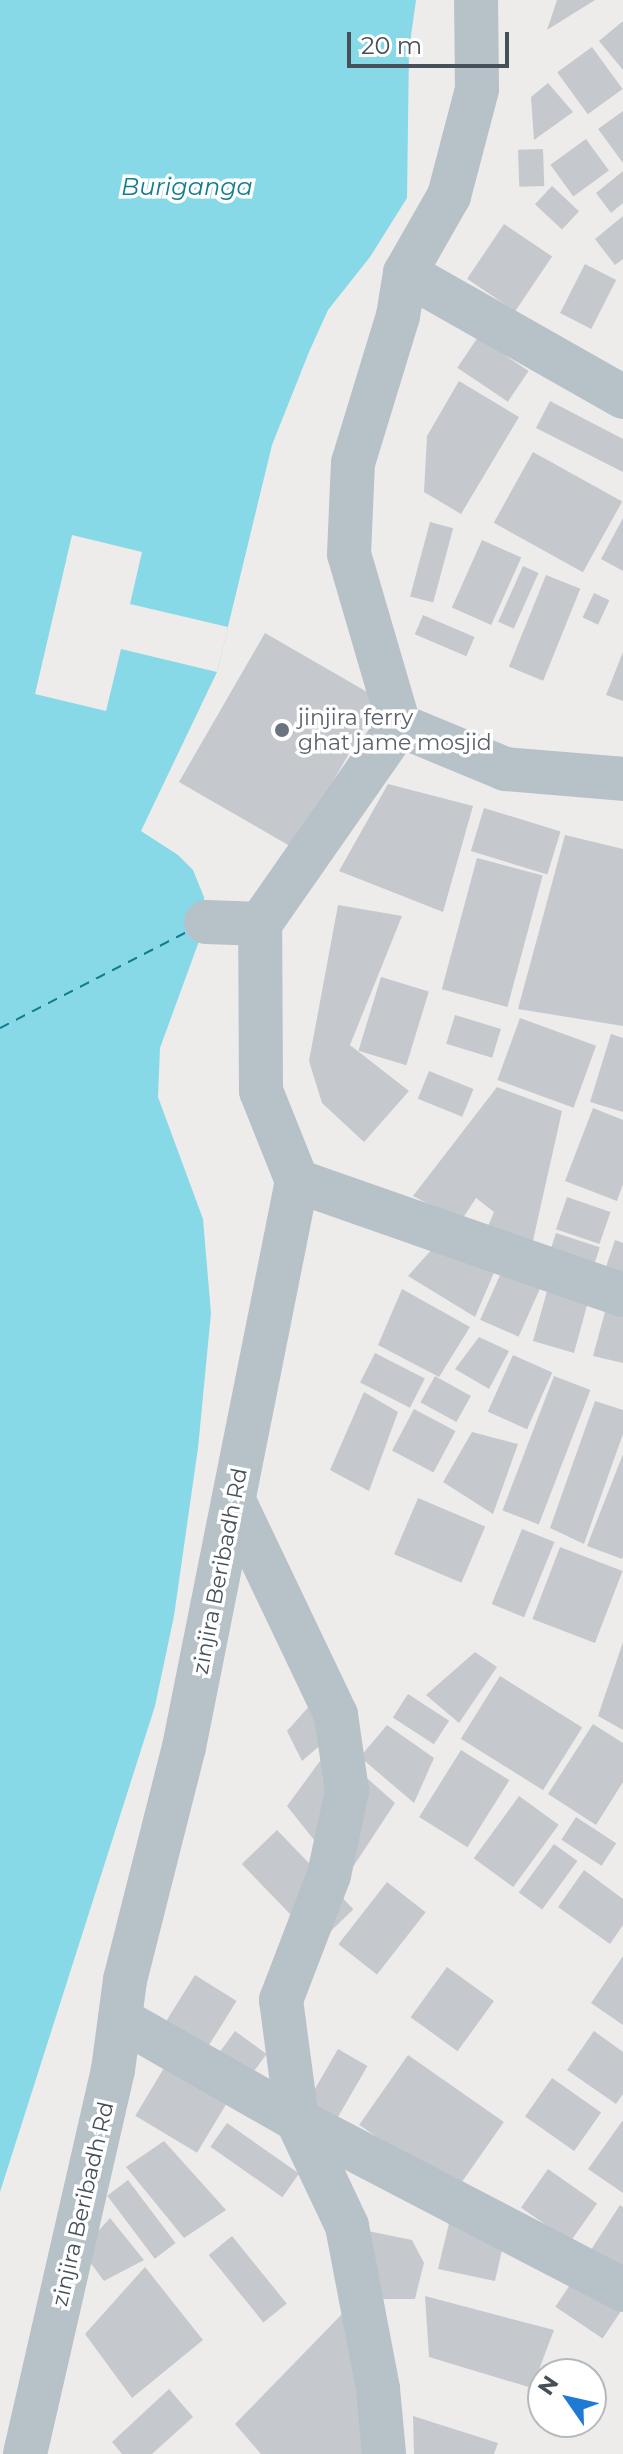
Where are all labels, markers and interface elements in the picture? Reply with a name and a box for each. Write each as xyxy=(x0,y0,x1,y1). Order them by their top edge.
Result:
scale bar xyxy=(351,16,513,66)
text: 20 m xyxy=(361,31,422,60)
water label: Buriganga xyxy=(121,173,253,201)
place label: jinjira ferry ghat jame mosjid xyxy=(298,704,492,756)
marker: jinjira ferry ghat jame mosjid xyxy=(273,721,291,739)
street label: zinjira Beribadh Rd xyxy=(187,1466,253,1676)
street label: zinjira Beribadh Rd xyxy=(47,2099,119,2309)
north arrow xyxy=(527,2358,607,2438)
text: N xyxy=(532,2370,565,2400)

